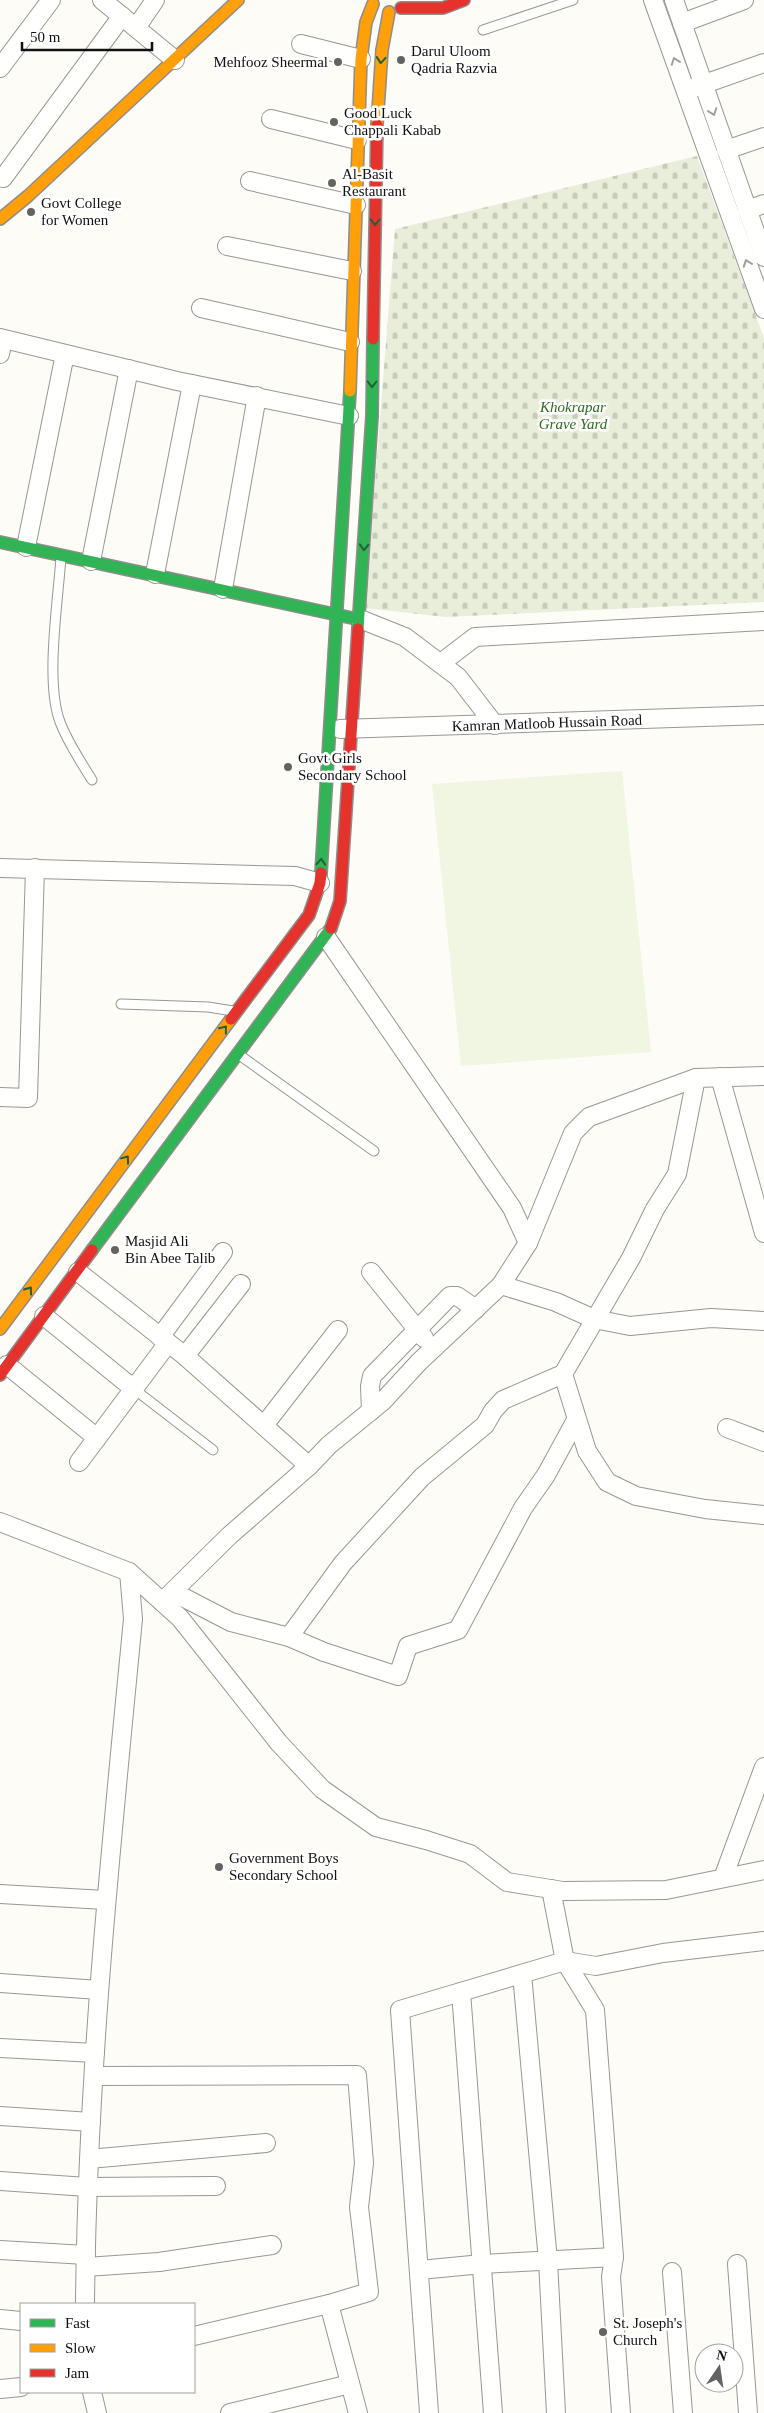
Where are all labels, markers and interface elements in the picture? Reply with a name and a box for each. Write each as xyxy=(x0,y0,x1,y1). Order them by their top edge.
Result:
scale bar xyxy=(22,20,152,52)
text: 50 m xyxy=(30,29,61,45)
place label: Darul Uloom Qadria Razvia xyxy=(411,43,498,76)
place label: Mehfooz Sheermal xyxy=(213,54,328,70)
marker: Darul Uloom Qadria Razvia xyxy=(395,54,407,66)
marker: Mehfooz Sheermal xyxy=(332,56,344,68)
one-way arrow xyxy=(376,56,387,64)
one-way arrow xyxy=(671,57,681,66)
place label: Good Luck Chappali Kabab xyxy=(344,105,441,138)
one-way arrow xyxy=(707,108,717,116)
marker: Good Luck Chappali Kabab xyxy=(328,116,340,128)
place label: Al-Basit Restaurant xyxy=(342,166,407,199)
marker: Al-Basit Restaurant xyxy=(326,177,338,189)
place label: Govt College for Women xyxy=(41,195,122,228)
marker: Govt College for Women xyxy=(25,206,37,218)
one-way arrow xyxy=(370,218,380,226)
one-way arrow xyxy=(743,259,753,268)
one-way arrow xyxy=(367,381,377,389)
park label: Khokrapar Grave Yard xyxy=(539,399,608,432)
one-way arrow xyxy=(359,543,370,551)
street label: Kamran Matloob Hussain Road xyxy=(452,712,643,734)
place label: Govt Girls Secondary School xyxy=(298,750,407,783)
marker: Govt Girls Secondary School xyxy=(282,761,294,773)
one-way arrow xyxy=(315,858,326,866)
one-way arrow xyxy=(218,1026,227,1035)
one-way arrow xyxy=(120,1155,129,1165)
place label: Masjid Ali Bin Abee Talib xyxy=(125,1233,215,1266)
marker: Masjid Ali Bin Abee Talib xyxy=(109,1244,121,1256)
one-way arrow xyxy=(23,1286,32,1296)
place label: Government Boys Secondary School xyxy=(229,1850,339,1883)
marker: Government Boys Secondary School xyxy=(213,1861,225,1873)
legend xyxy=(20,2303,195,2393)
text: Fast xyxy=(65,2315,91,2331)
place label: St. Joseph's Church xyxy=(613,2315,683,2348)
marker: St. Joseph's Church xyxy=(597,2326,609,2338)
text: Slow xyxy=(65,2340,96,2356)
north arrow xyxy=(694,2343,744,2393)
text: N xyxy=(715,2347,728,2364)
text: Jam xyxy=(65,2365,89,2381)

